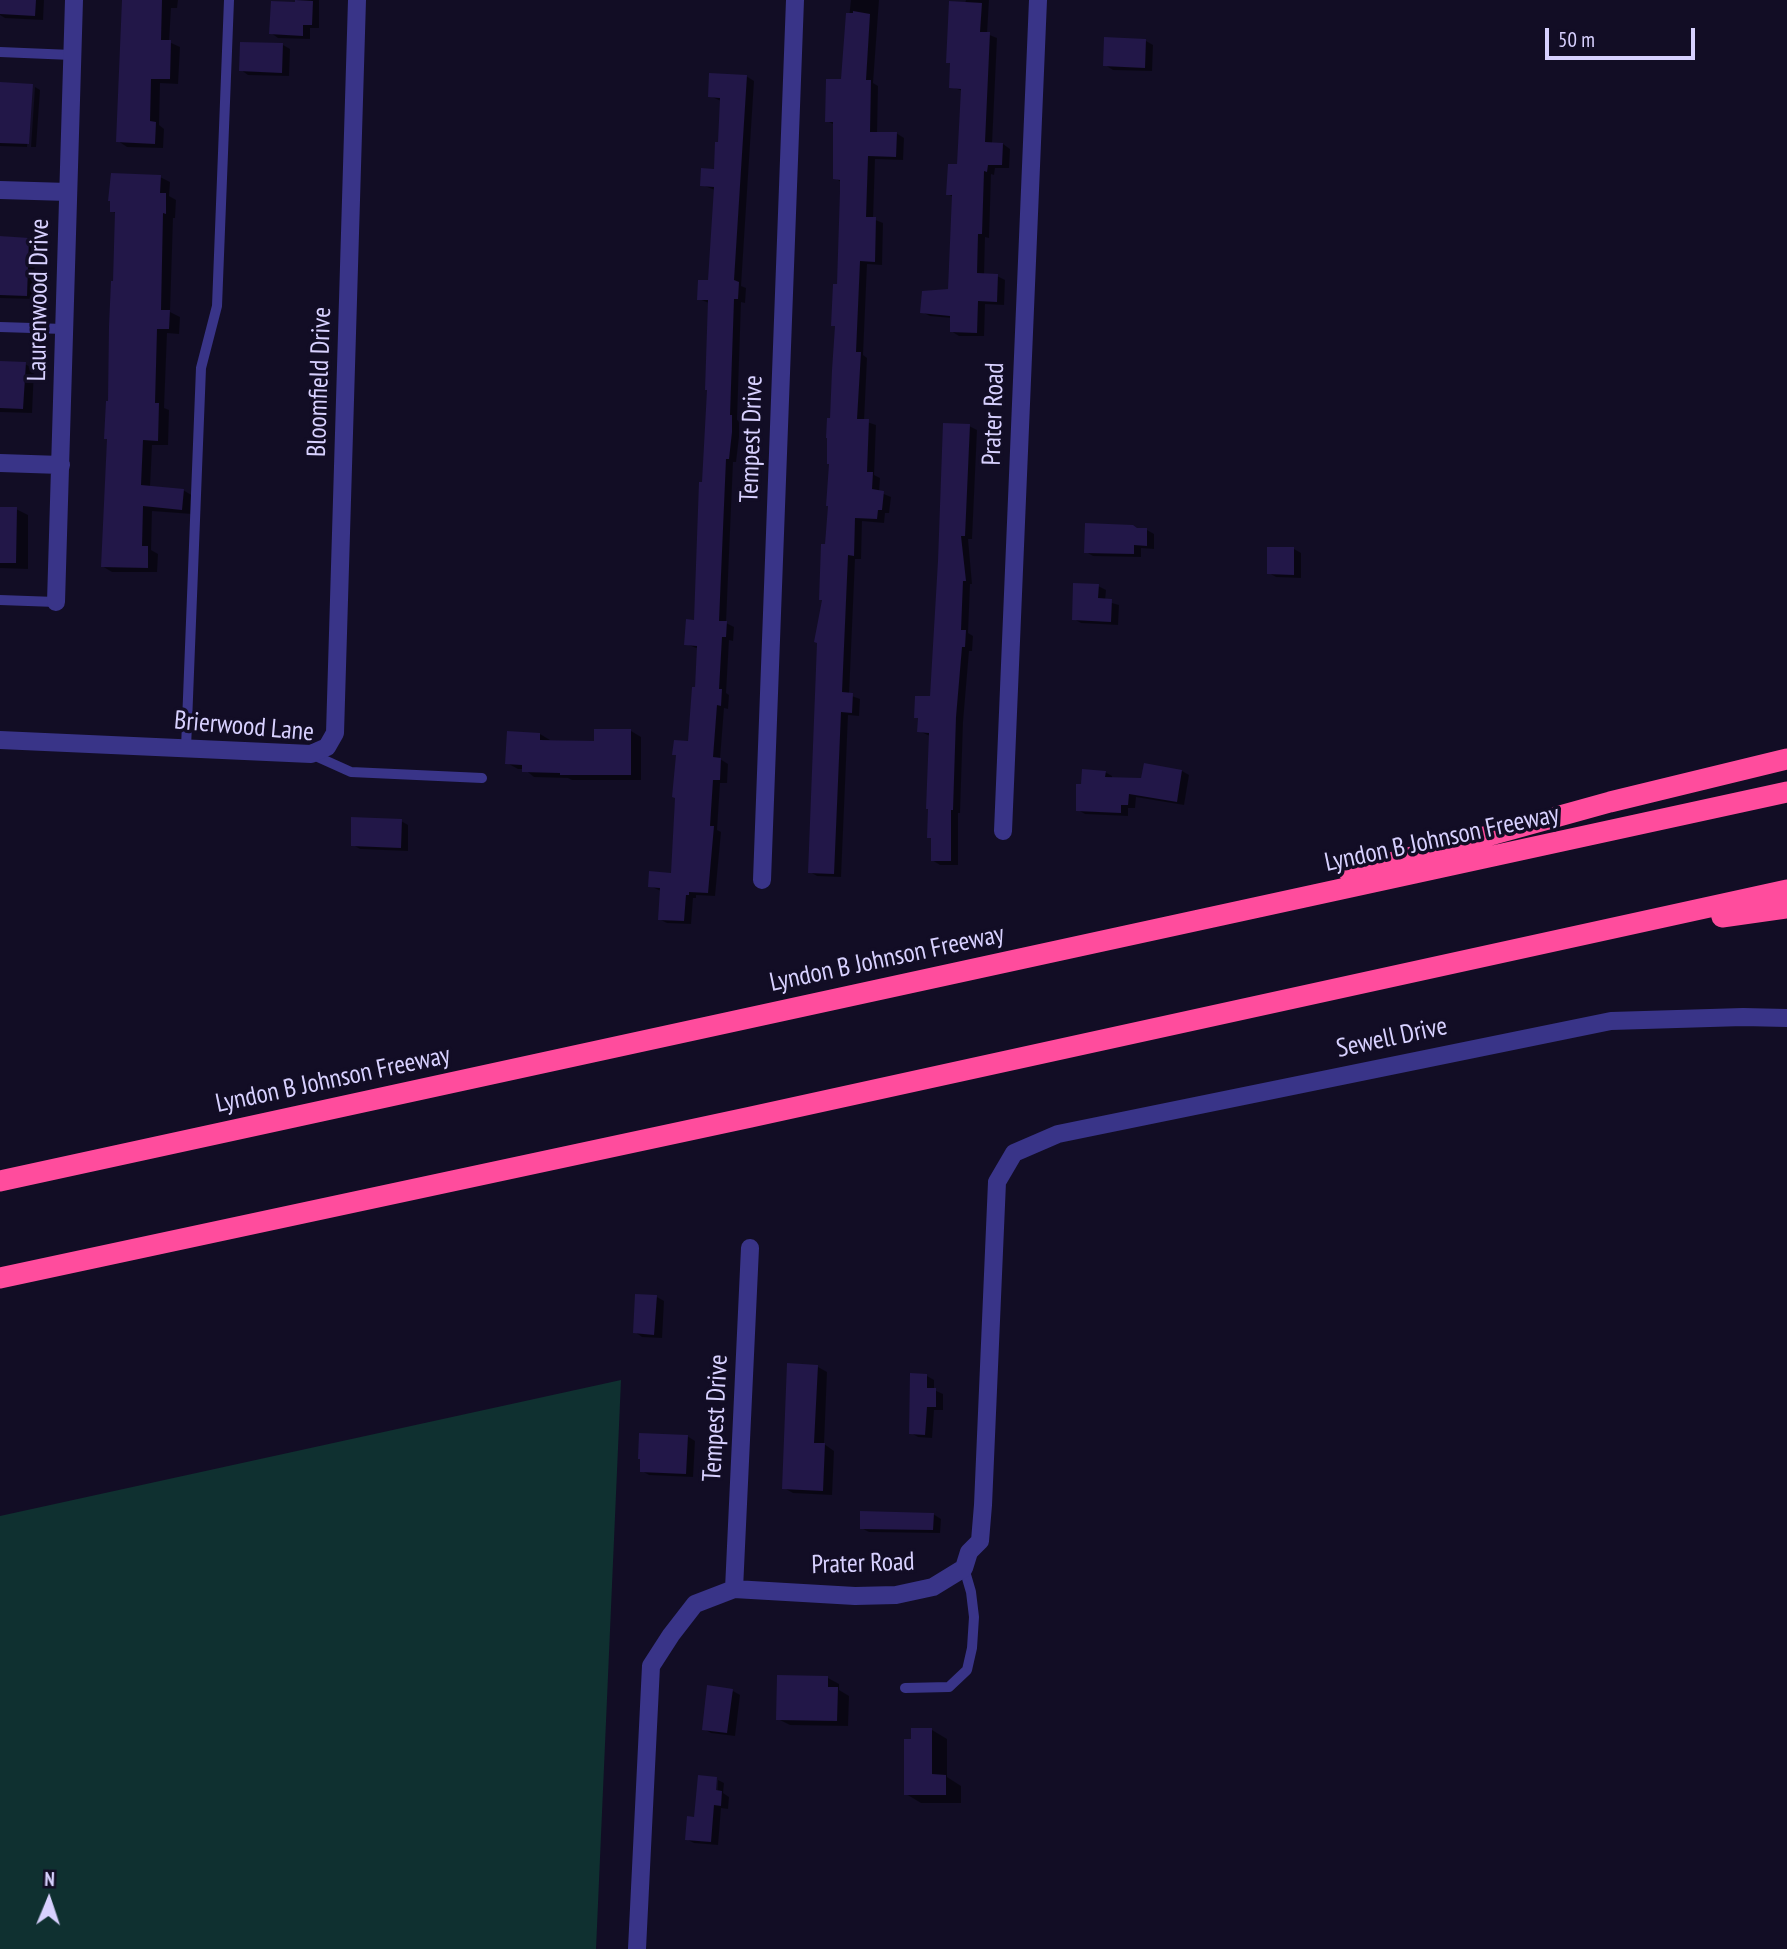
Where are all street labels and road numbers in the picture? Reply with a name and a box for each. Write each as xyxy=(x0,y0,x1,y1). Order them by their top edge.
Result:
street label: Laurenwood Drive xyxy=(22,218,56,382)
street label: Bloomfield Drive xyxy=(302,307,338,457)
street label: Prater Road xyxy=(977,362,1011,466)
street label: Tempest Drive xyxy=(734,375,770,503)
street label: Brierwood Lane xyxy=(173,705,315,749)
street label: Lyndon B Johnson Freeway xyxy=(1322,799,1562,879)
street label: Lyndon B Johnson Freeway xyxy=(767,919,1007,999)
street label: Sewell Drive xyxy=(1334,1011,1450,1065)
street label: Lyndon B Johnson Freeway xyxy=(213,1040,453,1120)
street label: Tempest Drive xyxy=(697,1354,735,1482)
street label: Prater Road xyxy=(811,1547,915,1581)

